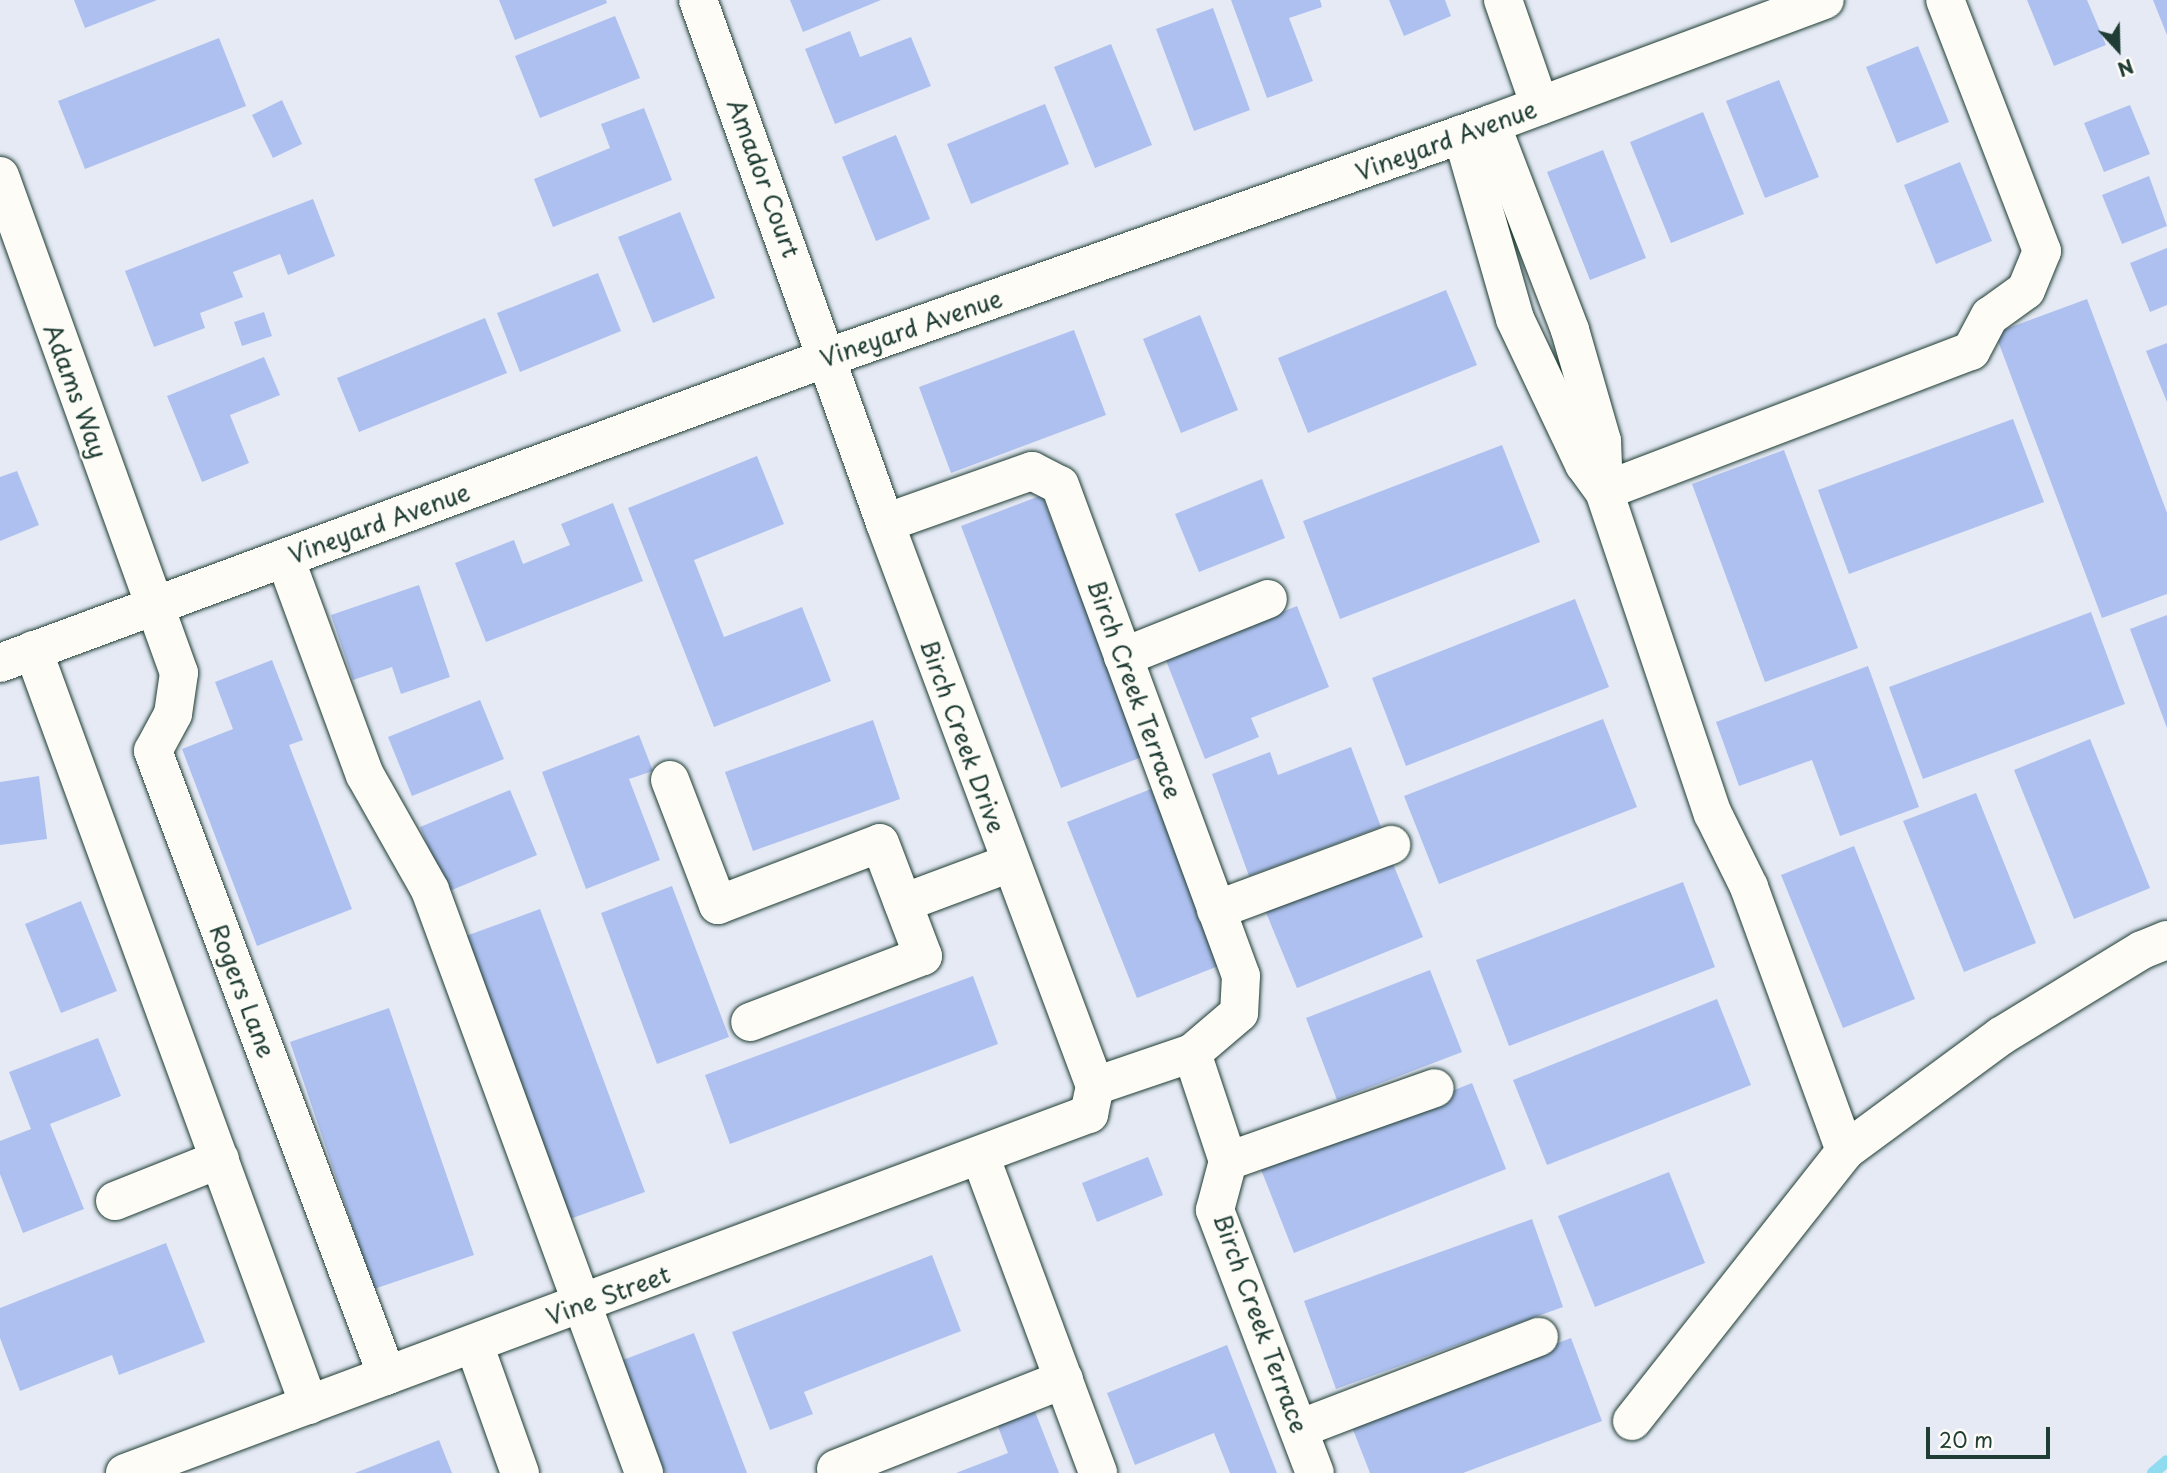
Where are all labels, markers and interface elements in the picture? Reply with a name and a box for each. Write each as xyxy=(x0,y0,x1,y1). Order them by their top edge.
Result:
north arrow xyxy=(2083,14,2153,84)
text: N xyxy=(2114,53,2138,84)
street label: Vineyard Avenue xyxy=(1350,93,1542,187)
street label: Amador Court xyxy=(722,94,806,262)
street label: Vineyard Avenue xyxy=(815,283,1007,373)
street label: Adams Way xyxy=(38,320,114,462)
street label: Vineyard Avenue xyxy=(283,476,475,570)
street label: Birch Creek Terrace xyxy=(1081,574,1189,804)
street label: Birch Creek Drive xyxy=(914,633,1012,839)
street label: Rogers Lane xyxy=(204,920,282,1062)
street label: Birch Creek Terrace xyxy=(1207,1208,1315,1438)
street label: Vine Street xyxy=(542,1259,674,1331)
scale bar xyxy=(1929,1414,2053,1458)
text: 20 m xyxy=(1939,1423,1993,1455)

